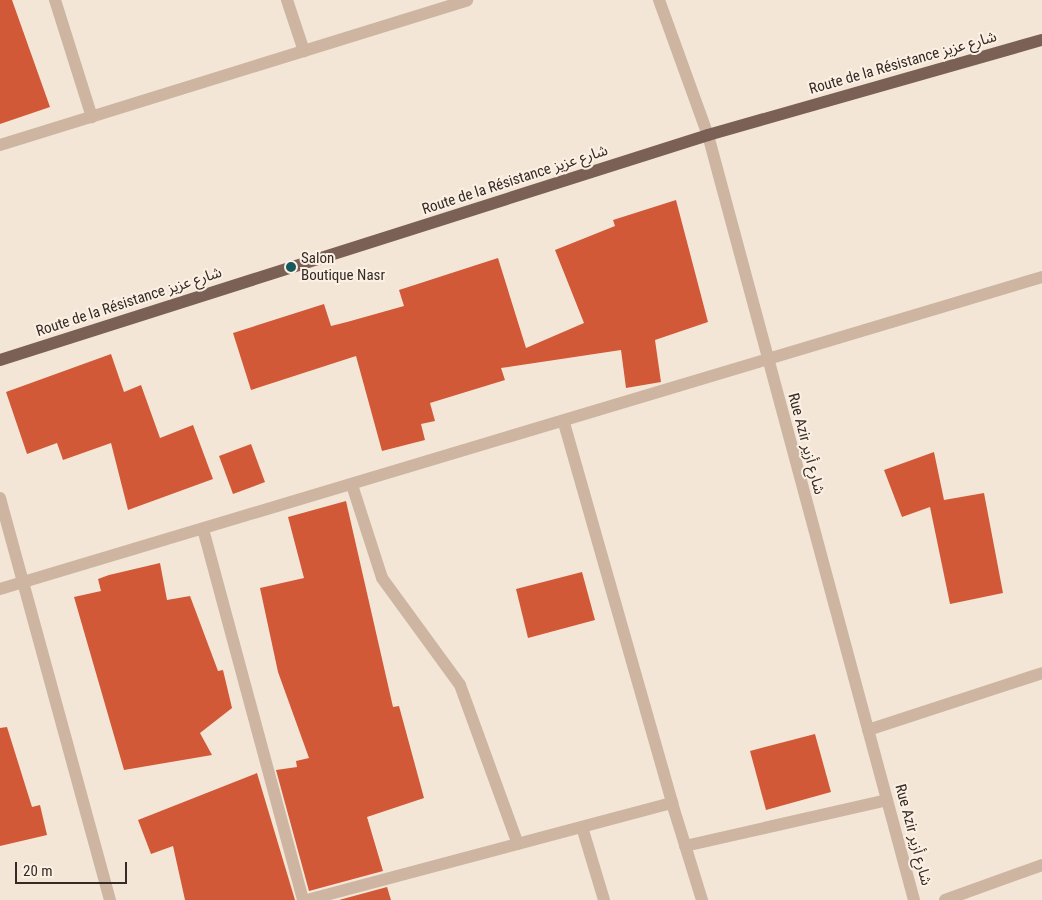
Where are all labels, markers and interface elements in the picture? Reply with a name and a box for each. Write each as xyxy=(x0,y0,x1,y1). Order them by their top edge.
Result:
street label: Route de la Résistance شارع عزيز xyxy=(807,28,999,98)
street label: Route de la Résistance شارع عزيز xyxy=(420,141,610,219)
place label: Salon Boutique Nasr xyxy=(301,249,385,284)
marker: Salon Boutique Nasr xyxy=(285,261,297,273)
street label: Route de la Résistance شارع عزيز xyxy=(34,263,224,341)
street label: Rue Azir شارع أزير xyxy=(784,391,828,497)
street label: Rue Azir شارع أزير xyxy=(891,782,935,888)
scale bar xyxy=(18,852,130,884)
text: 20 m xyxy=(23,862,53,880)

